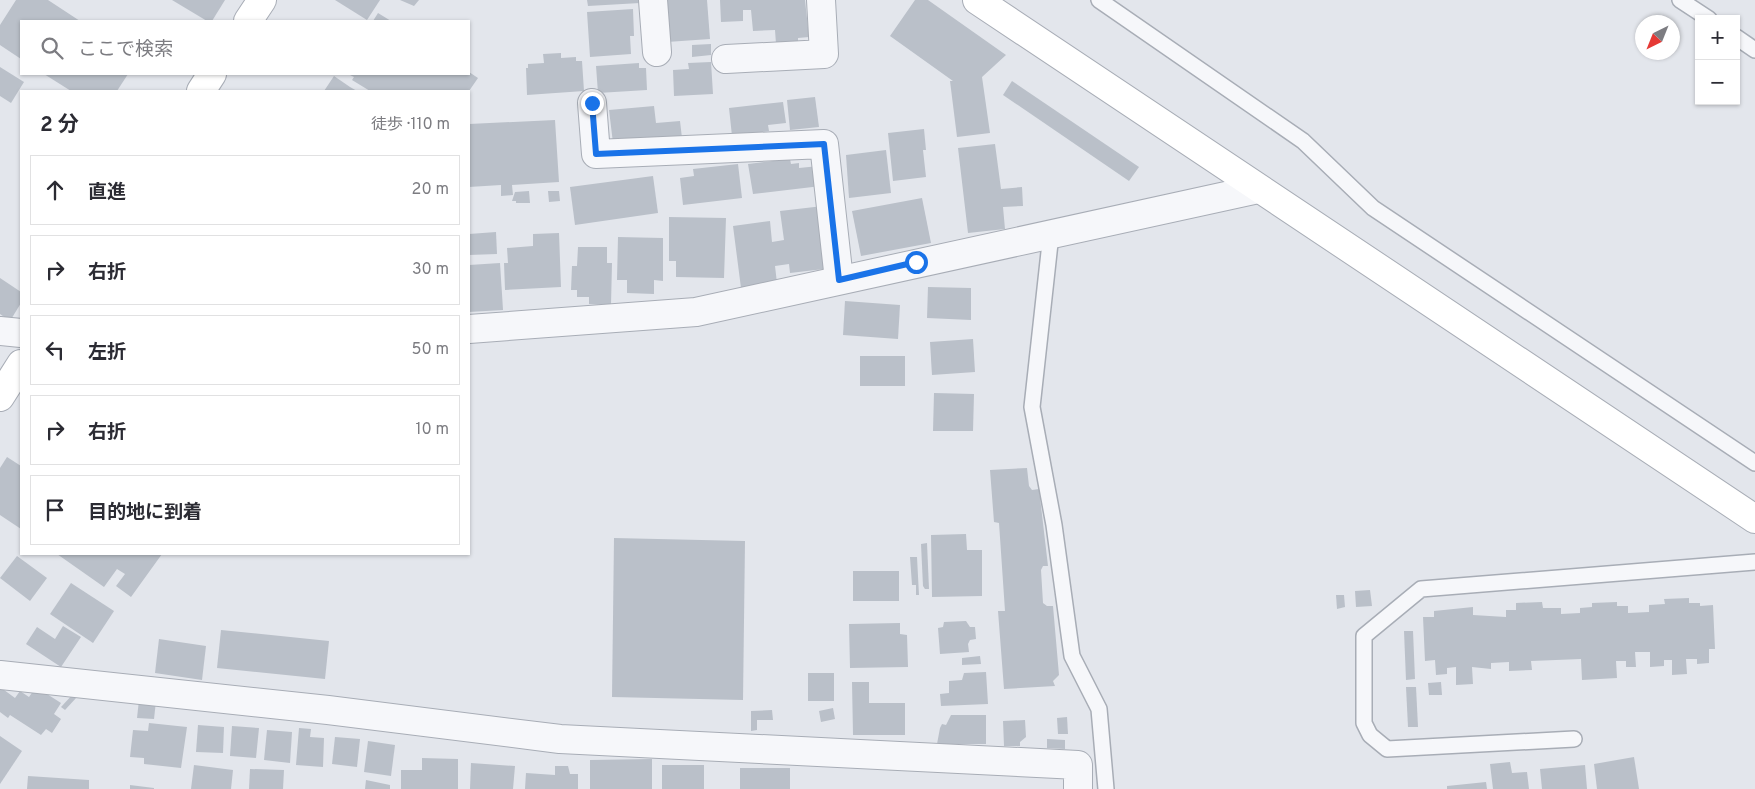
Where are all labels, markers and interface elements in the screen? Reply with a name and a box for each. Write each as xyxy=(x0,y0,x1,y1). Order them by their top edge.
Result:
north arrow xyxy=(1635,15,1680,60)
map controls xyxy=(1695,15,1740,105)
button: + xyxy=(1695,15,1740,60)
search box xyxy=(20,20,470,75)
icon: search xyxy=(38,34,66,62)
text: ここで検索 xyxy=(78,38,173,62)
button: − xyxy=(1695,60,1740,105)
route end xyxy=(581,92,604,115)
text: 2 分 xyxy=(40,112,79,139)
text: 徒歩 · 110 m xyxy=(371,115,450,135)
icon: ahead xyxy=(41,176,69,204)
text: 20 m xyxy=(412,180,449,200)
text: 直進 xyxy=(88,181,126,205)
route start xyxy=(905,251,928,274)
icon: right xyxy=(41,256,69,284)
text: 30 m xyxy=(412,260,449,280)
text: 右折 xyxy=(88,261,126,285)
icon: left xyxy=(41,336,69,364)
text: 50 m xyxy=(412,340,449,360)
text: 左折 xyxy=(88,341,126,365)
icon: right xyxy=(41,416,69,444)
text: 10 m xyxy=(415,420,449,440)
text: 右折 xyxy=(88,421,126,445)
icon: arrive xyxy=(41,496,69,524)
text: 目的地に到着 xyxy=(88,501,202,525)

